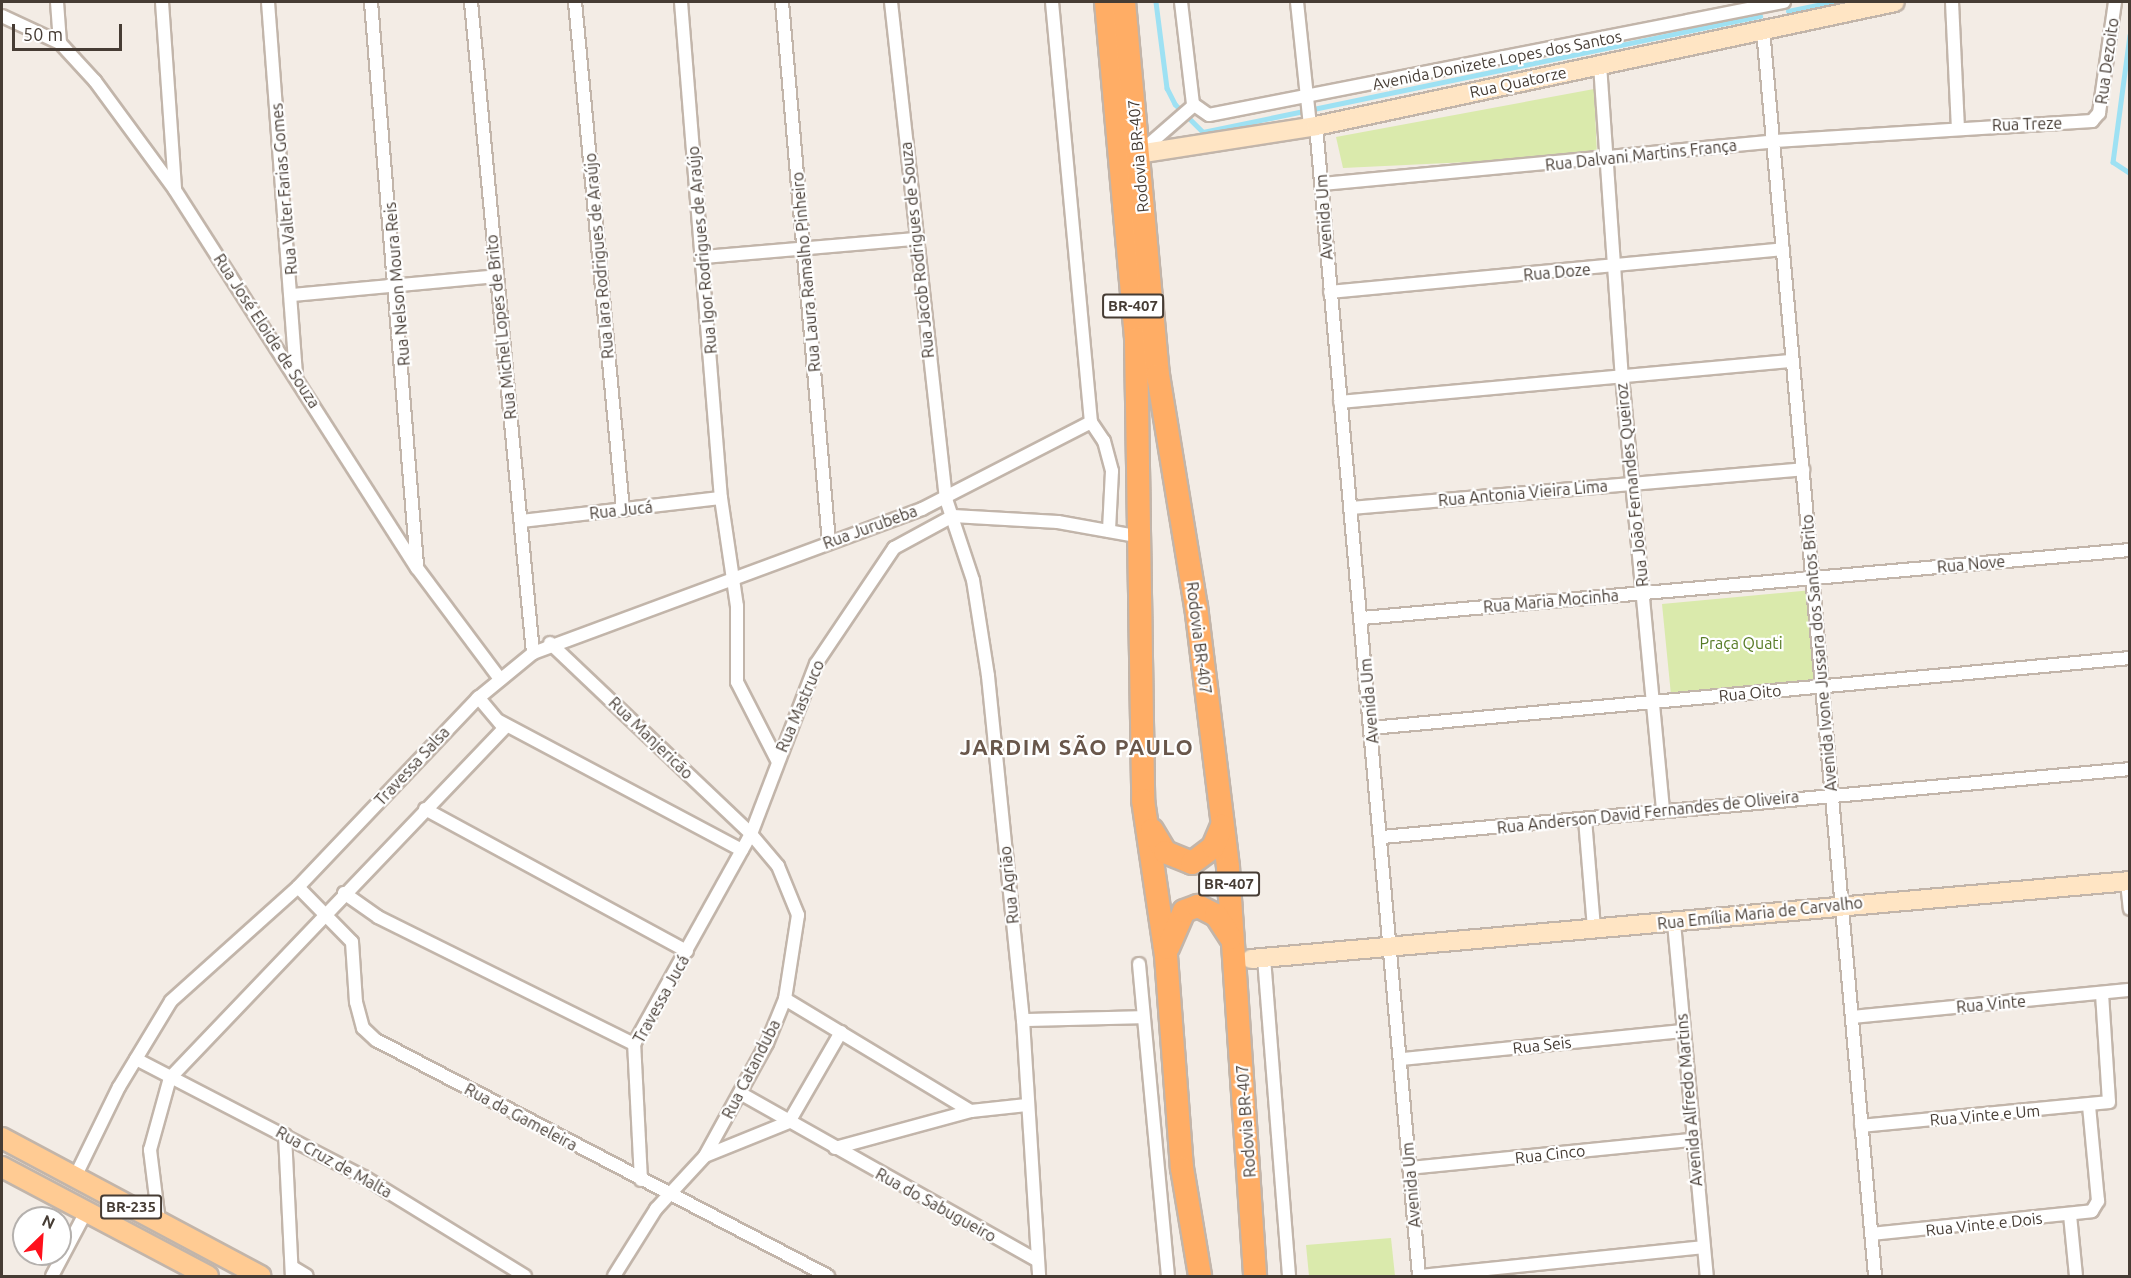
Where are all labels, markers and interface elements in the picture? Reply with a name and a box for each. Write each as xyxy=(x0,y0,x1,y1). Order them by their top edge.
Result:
scale bar xyxy=(15,12,124,50)
street label: Rua Dezoito xyxy=(2091,16,2123,106)
text: 50 m xyxy=(23,24,63,44)
street label: Avenida Donizete Lopes dos Santos xyxy=(1371,26,1623,94)
street label: Rua Quatorze xyxy=(1468,62,1568,102)
street label: Rodovia BR-407 xyxy=(1123,99,1153,213)
street label: Rua Valter Farias Gomes xyxy=(267,102,301,276)
street label: Rua Treze xyxy=(1992,113,2062,135)
street label: Rua Dalvani Martins França xyxy=(1544,135,1738,175)
street label: Rua Jacob Rodrigues de Souza xyxy=(896,141,938,359)
street label: Rua Igor Rodrigues de Araújo xyxy=(683,145,721,355)
street label: Rua Iara Rodrigues de Araújo xyxy=(580,152,618,360)
street label: Rua Laura Ramalho Pinheiro xyxy=(788,171,824,373)
street label: Avenida Um xyxy=(1311,174,1337,260)
street label: Rua Nelson Moura Reis xyxy=(380,201,414,367)
street label: Rua Michel Lopes de Brito xyxy=(482,234,520,420)
street label: Rua José Eloide de Souza xyxy=(210,250,324,412)
street label: Rua Doze xyxy=(1523,259,1591,285)
road number: BR-407 xyxy=(1102,294,1164,318)
street label: Rua João Fernandes Queiroz xyxy=(1612,382,1652,588)
street label: Rua Antonia Vieira Lima xyxy=(1437,476,1609,510)
street label: Rua Jucá xyxy=(588,497,654,523)
street label: Rua Jurubeba xyxy=(820,501,920,553)
street label: Avenida Ivone Jussara dos Santos Brito xyxy=(1797,514,1841,792)
street label: Rua Nove xyxy=(1936,551,2006,577)
street label: Rodovia BR-407 xyxy=(1183,581,1215,695)
street label: Rua Maria Mocinha xyxy=(1482,586,1620,616)
park label: Praça Quati xyxy=(1699,633,1783,653)
street label: Rua Mastruco xyxy=(772,657,828,755)
street label: Avenida Um xyxy=(1356,657,1382,745)
street label: Rua Oito xyxy=(1718,681,1782,705)
street label: Rua Manjericão xyxy=(605,693,697,783)
street label: Travessa Salsa xyxy=(371,723,453,809)
district label: JARDIM SÃO PAULO xyxy=(960,734,1194,760)
street label: Rua Anderson David Fernandes de Oliveira xyxy=(1496,787,1800,837)
street label: Rua Agrião xyxy=(995,845,1023,925)
road number: BR-407 xyxy=(1198,872,1260,896)
street label: Rua Emília Maria de Carvalho xyxy=(1656,893,1864,933)
street label: Travessa Jucá xyxy=(629,952,693,1046)
street label: Rua Vinte xyxy=(1955,991,2027,1017)
street label: Avenida Alfredo Martins xyxy=(1672,1013,1706,1187)
street label: Rua Catanduba xyxy=(718,1016,784,1122)
street label: Rua Seis xyxy=(1512,1032,1572,1058)
street label: Rodovia BR-407 xyxy=(1232,1064,1260,1178)
street label: Rua da Gameleira xyxy=(461,1079,581,1155)
street label: Rua Vinte e Um xyxy=(1929,1101,2041,1129)
street label: Rua Cruz de Malta xyxy=(273,1122,395,1202)
street label: Avenida Um xyxy=(1398,1141,1424,1229)
street label: Rua Cinco xyxy=(1514,1141,1586,1167)
street label: Rua do Sabugueiro xyxy=(872,1164,1000,1246)
road number: BR-235 xyxy=(100,1195,162,1219)
north arrow xyxy=(12,1206,72,1266)
street label: Rua Vinte e Dois xyxy=(1925,1208,2043,1240)
text: N xyxy=(40,1211,58,1232)

